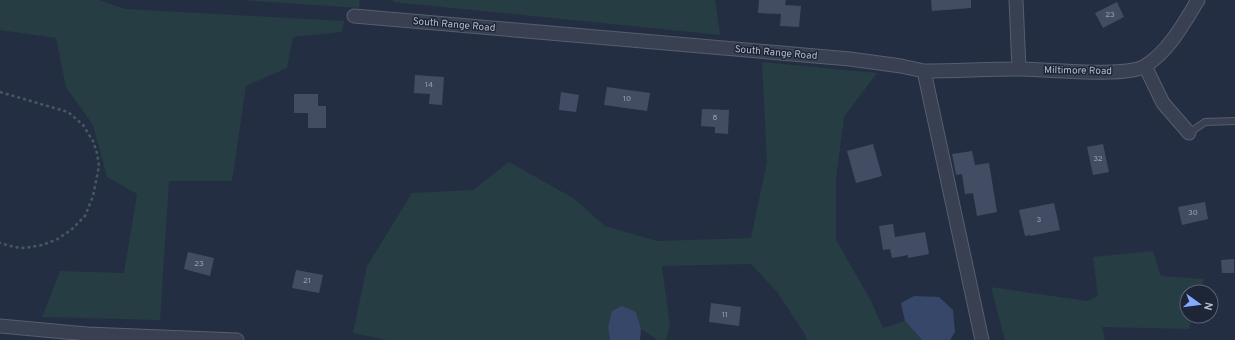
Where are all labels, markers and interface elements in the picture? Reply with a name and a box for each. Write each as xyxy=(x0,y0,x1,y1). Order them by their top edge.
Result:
house number: 23 xyxy=(1105,10,1115,20)
street label: South Range Road xyxy=(412,15,496,35)
street label: South Range Road xyxy=(734,43,818,63)
street label: Miltimore Road xyxy=(1044,64,1112,78)
house number: 14 xyxy=(425,80,433,90)
house number: 10 xyxy=(623,94,631,104)
house number: 8 xyxy=(713,113,718,123)
house number: 32 xyxy=(1093,154,1103,164)
house number: 30 xyxy=(1188,208,1198,218)
house number: 3 xyxy=(1037,215,1042,225)
house number: 23 xyxy=(194,259,204,269)
house number: 21 xyxy=(303,276,311,286)
north arrow xyxy=(1179,284,1219,324)
text: N xyxy=(1200,301,1215,312)
house number: 11 xyxy=(722,310,728,320)

